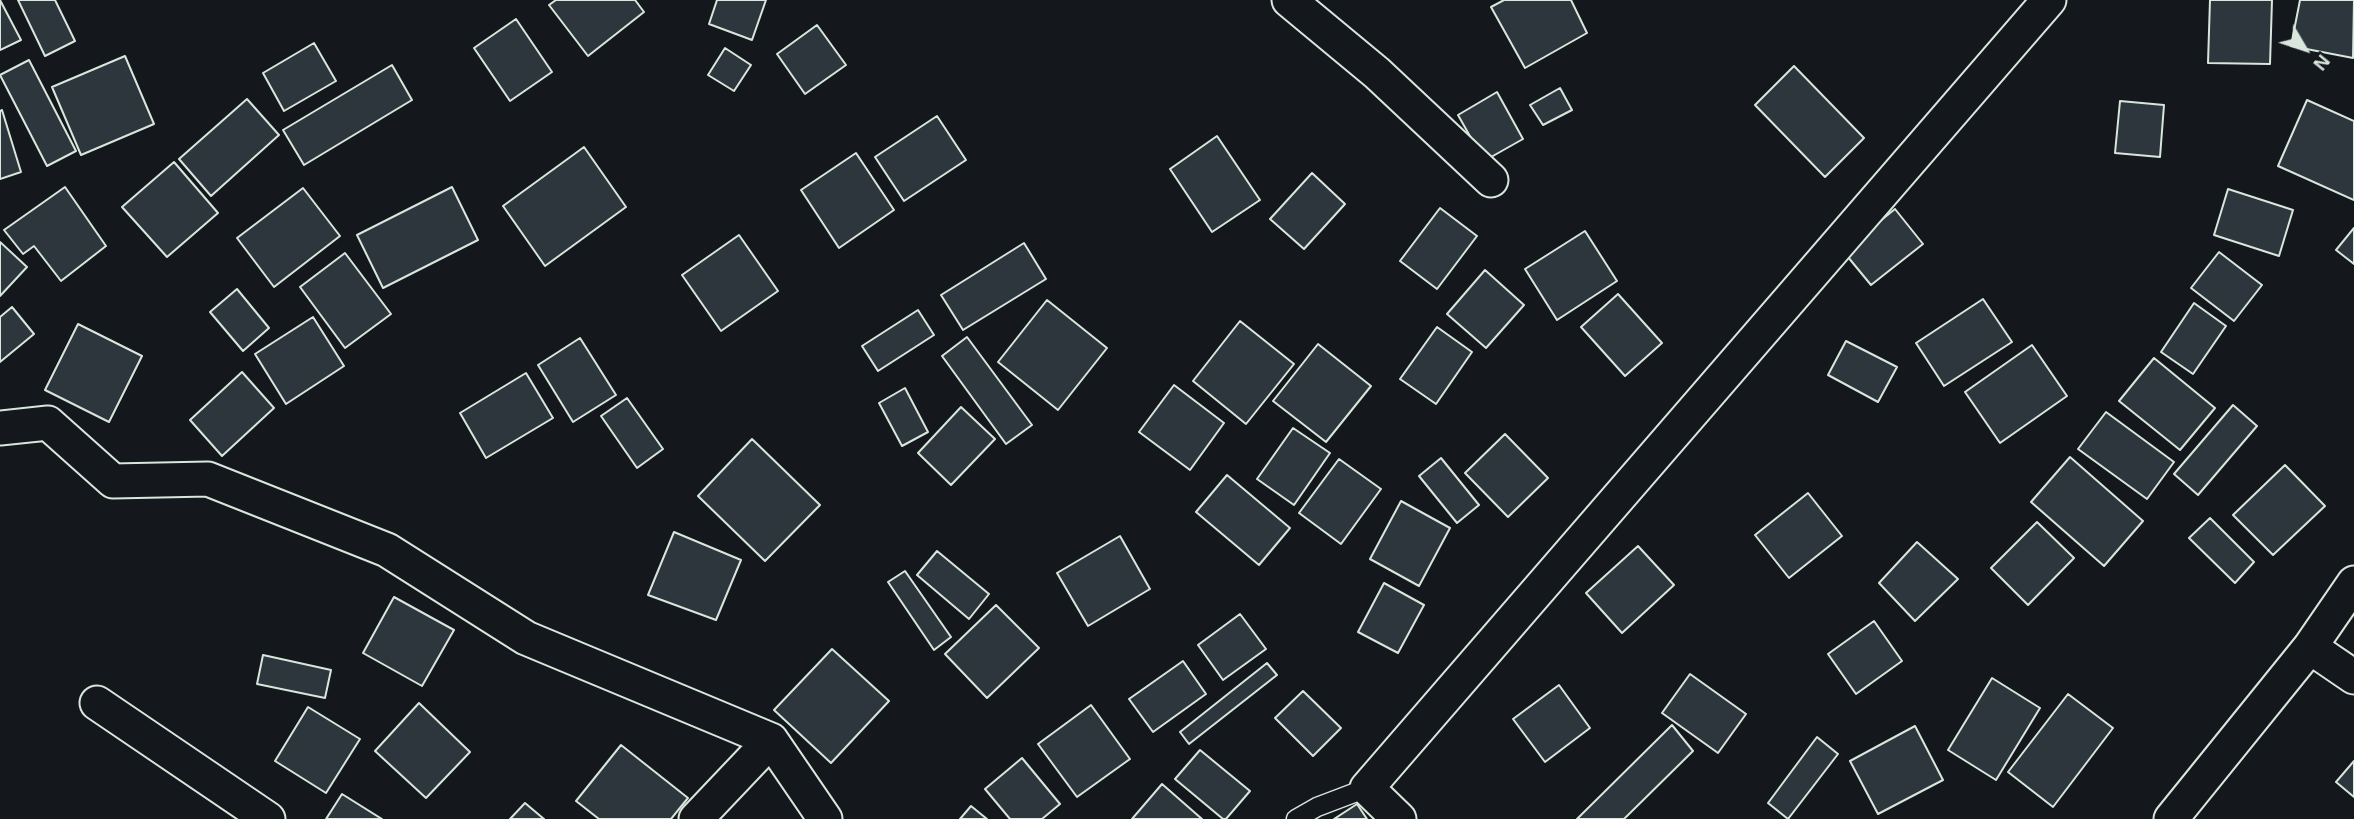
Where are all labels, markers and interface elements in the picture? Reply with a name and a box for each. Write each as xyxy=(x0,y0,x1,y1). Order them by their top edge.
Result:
north arrow xyxy=(2270,14,2340,84)
text: N xyxy=(2309,51,2334,74)

